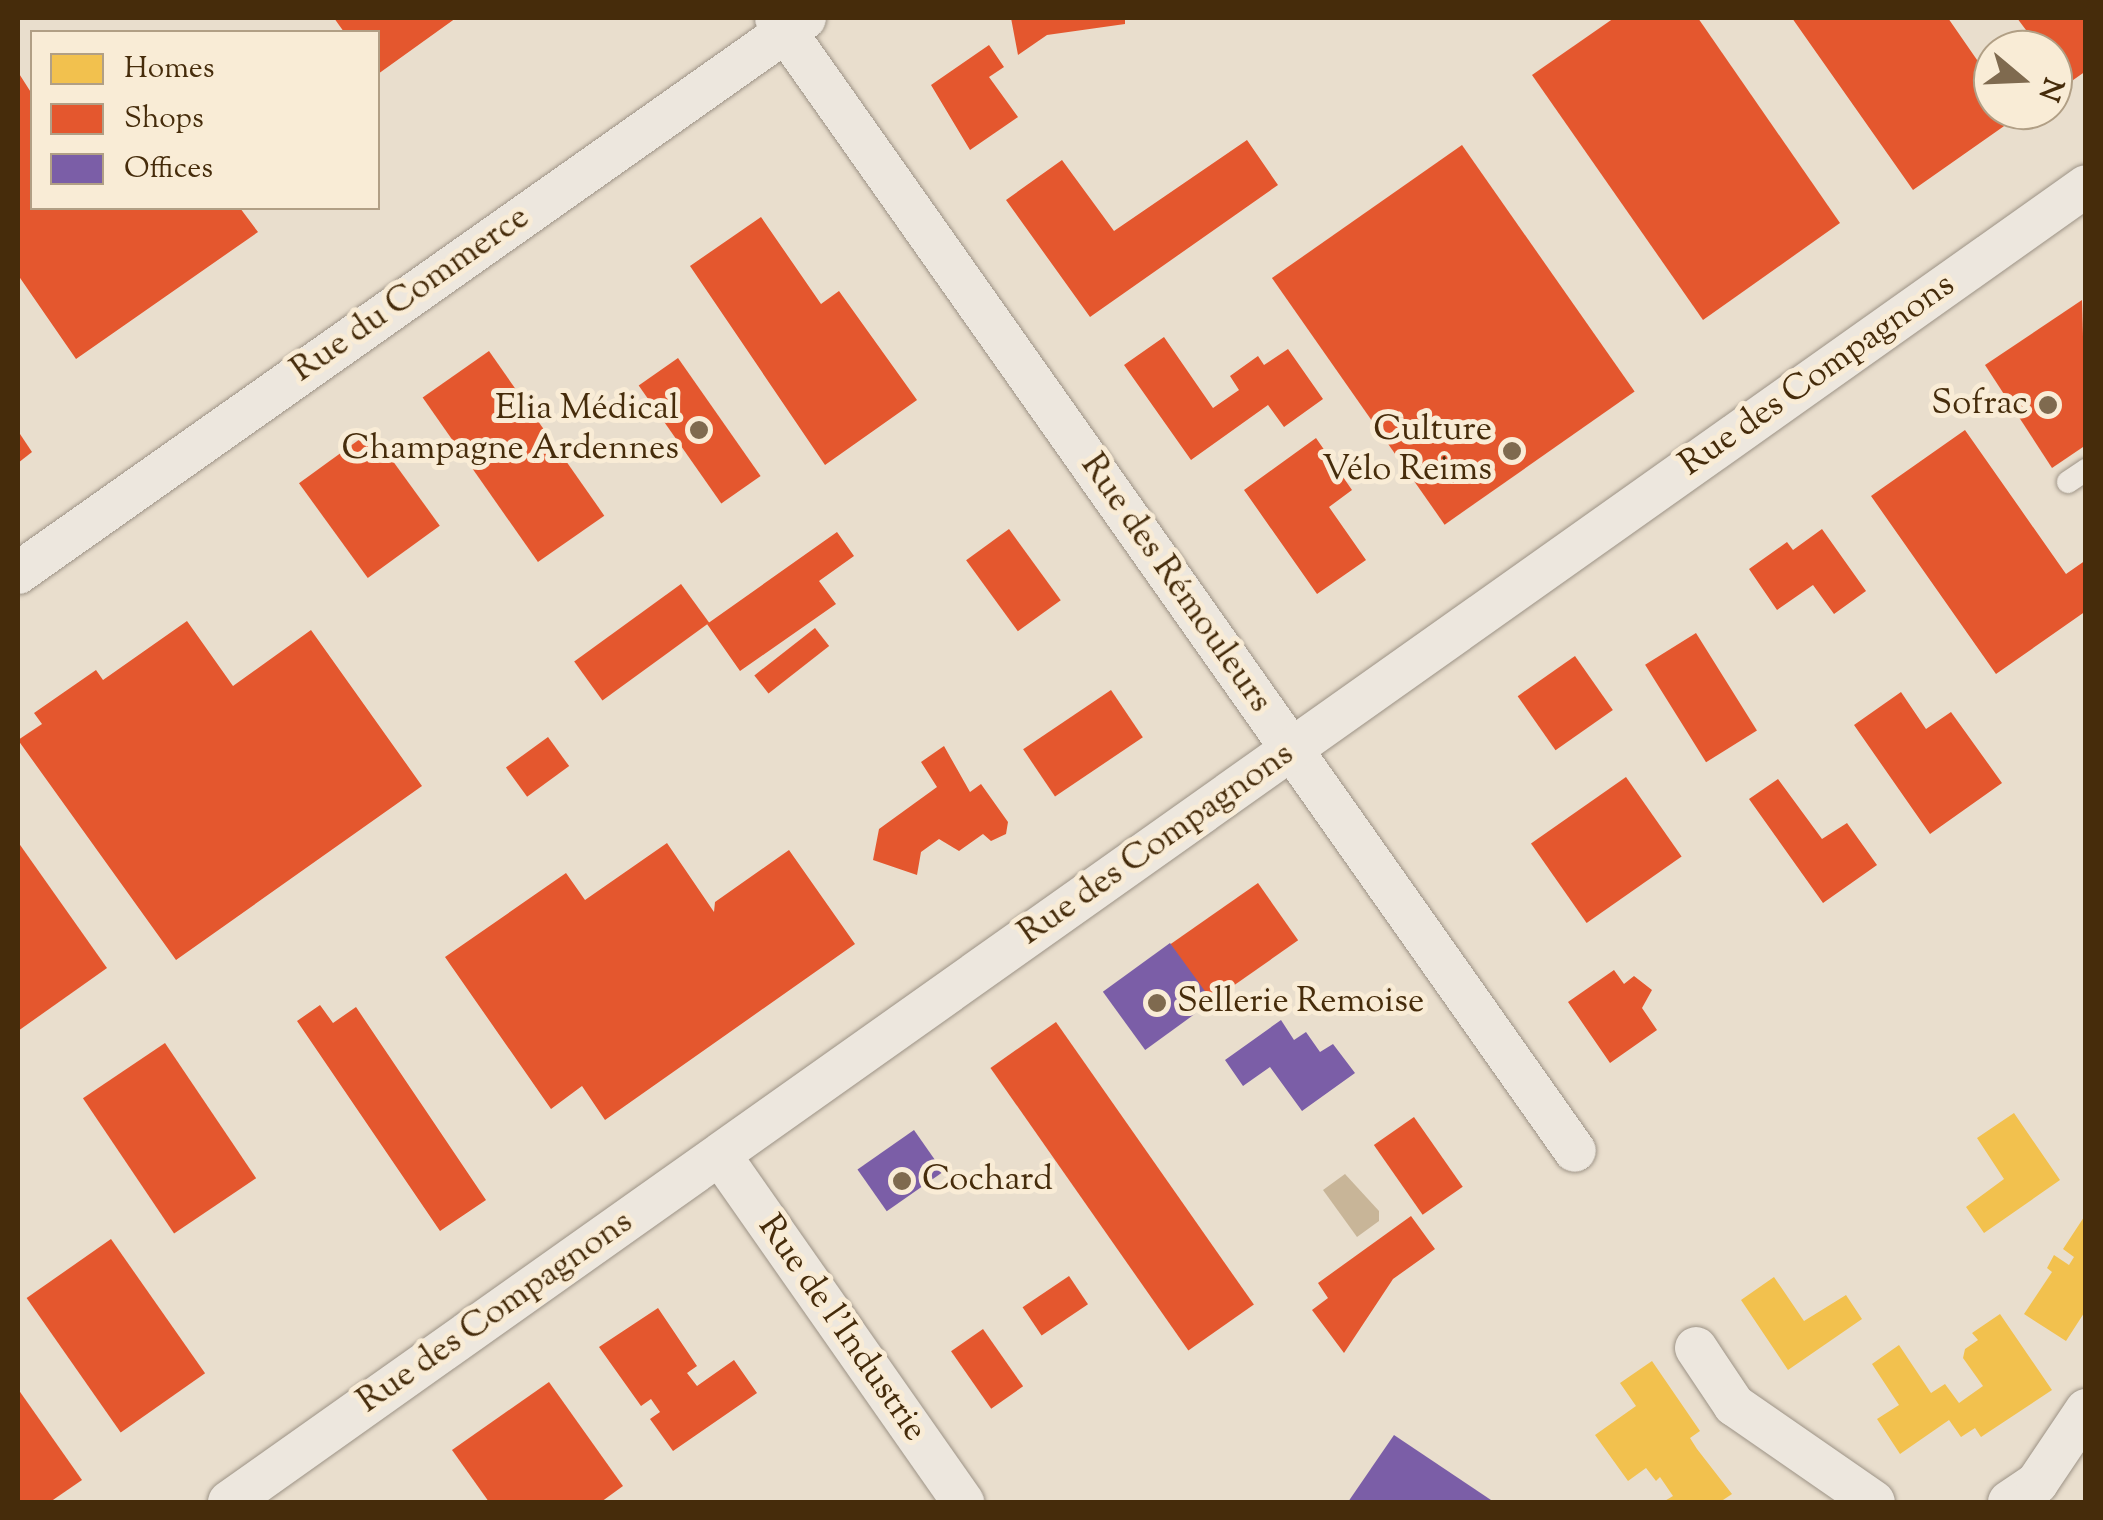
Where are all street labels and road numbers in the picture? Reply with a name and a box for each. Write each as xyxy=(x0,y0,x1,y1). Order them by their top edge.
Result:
street label: Rue du Commerce xyxy=(284,197,538,393)
street label: Rue des Compagnons xyxy=(1672,265,1964,487)
street label: Rue des Rémouleurs xyxy=(1070,447,1280,721)
street label: Rue des Compagnons xyxy=(1011,734,1303,956)
street label: Rue des Compagnons xyxy=(350,1202,642,1424)
street label: Rue de l'Industrie xyxy=(747,1208,935,1450)

